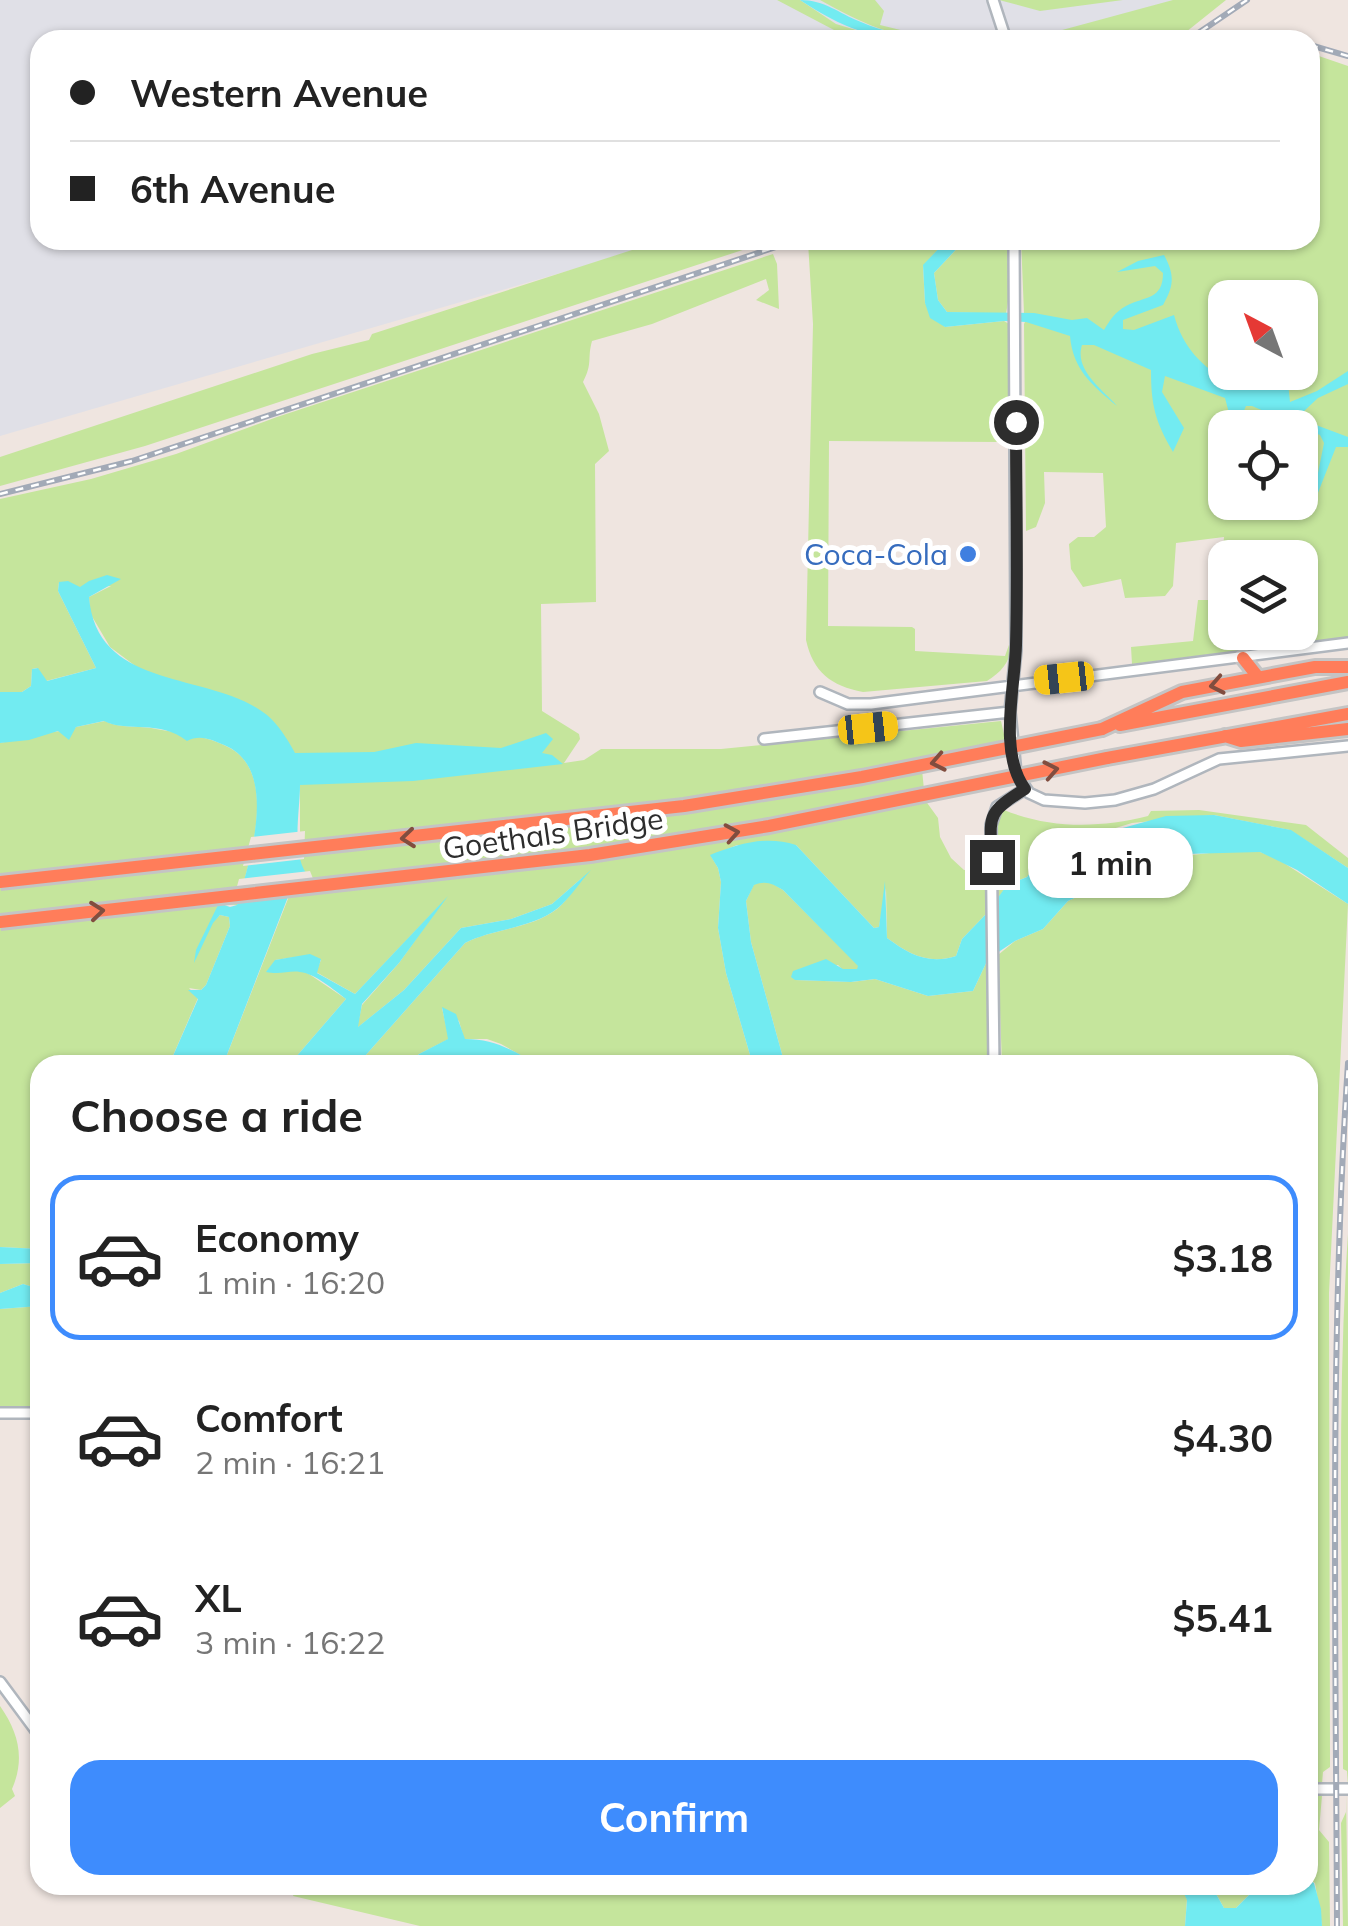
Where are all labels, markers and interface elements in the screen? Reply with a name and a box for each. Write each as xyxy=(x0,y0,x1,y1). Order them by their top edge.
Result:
text: Western Avenue xyxy=(130,69,428,117)
text: 6th Avenue xyxy=(130,165,335,213)
north arrow xyxy=(1208,280,1318,390)
map controls xyxy=(1208,280,1318,650)
route start xyxy=(994,400,1039,445)
button: locate xyxy=(1208,410,1318,520)
place label: Coca-Cola xyxy=(804,535,948,573)
button: layers xyxy=(1208,540,1318,650)
marker: Coca-Cola xyxy=(957,543,979,565)
car xyxy=(1033,660,1095,696)
one-way arrow xyxy=(1209,674,1226,695)
car xyxy=(837,710,899,746)
one-way arrow xyxy=(929,750,946,771)
one-way arrow xyxy=(1042,760,1059,781)
street label: Goethals Bridge xyxy=(440,799,666,867)
one-way arrow xyxy=(724,823,740,844)
one-way arrow xyxy=(400,827,416,848)
callout: 1 min xyxy=(1027,827,1192,897)
route end xyxy=(970,840,1015,885)
text: 1 min xyxy=(1068,843,1153,883)
one-way arrow xyxy=(89,901,105,922)
text: Choose a ride xyxy=(70,1087,363,1143)
icon: car xyxy=(75,1213,165,1303)
text: Economy xyxy=(195,1214,359,1262)
text: $3.18 xyxy=(1172,1234,1273,1282)
text: 1 min · 16:20 xyxy=(195,1262,385,1302)
icon: car xyxy=(75,1393,165,1483)
text: Comfort xyxy=(195,1394,343,1442)
text: $4.30 xyxy=(1172,1414,1273,1462)
text: 2 min · 16:21 xyxy=(195,1442,385,1482)
icon: car xyxy=(75,1573,165,1663)
text: XL xyxy=(195,1574,242,1622)
text: $5.41 xyxy=(1172,1594,1273,1642)
text: 3 min · 16:22 xyxy=(195,1622,385,1662)
button: Confirm xyxy=(70,1760,1278,1875)

